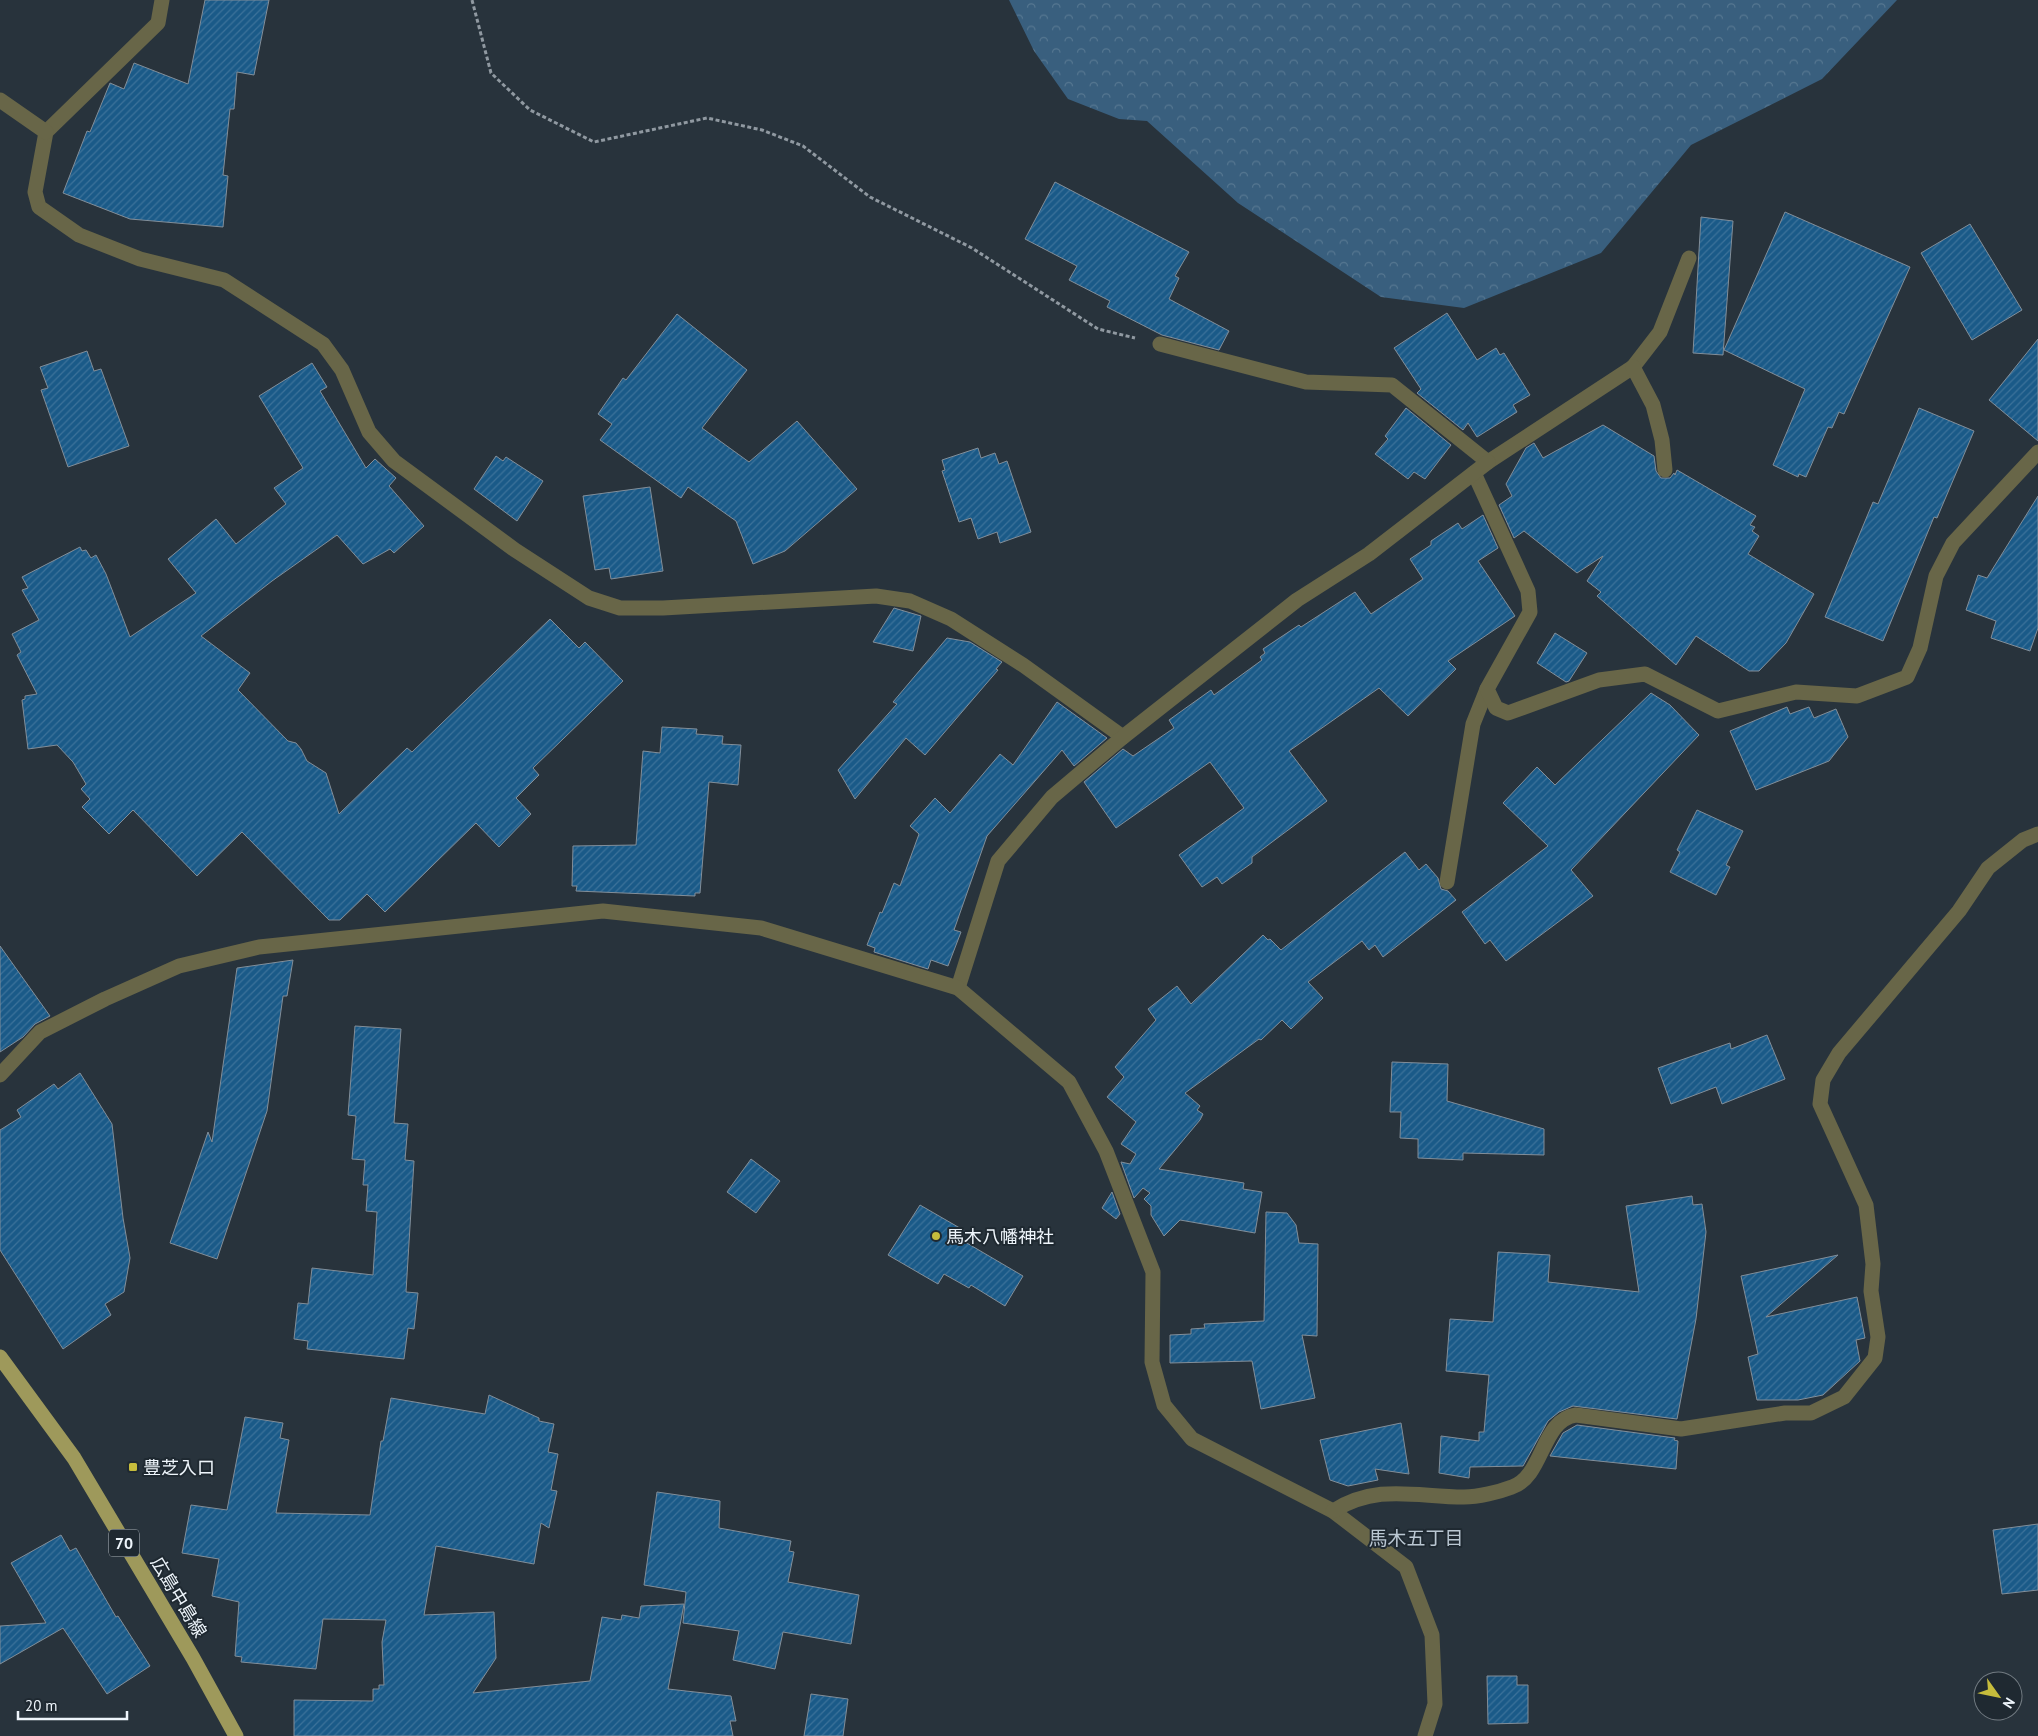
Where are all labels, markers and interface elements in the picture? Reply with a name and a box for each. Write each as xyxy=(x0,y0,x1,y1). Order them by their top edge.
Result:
place label: 馬木八幡神社 xyxy=(946,1225,1054,1248)
marker: 馬木八幡神社 xyxy=(930,1230,942,1242)
place label: 豊芝入口 xyxy=(143,1456,215,1479)
marker: 豊芝入口 xyxy=(127,1461,139,1473)
district label: 馬木五丁目 xyxy=(1368,1526,1464,1550)
road number: 70 xyxy=(109,1530,139,1556)
street label: 広島中島線 xyxy=(146,1553,212,1641)
north arrow xyxy=(1973,1671,2023,1721)
scale bar xyxy=(18,1688,126,1720)
text: N xyxy=(1999,1694,2019,1712)
text: 20 m xyxy=(25,1696,58,1715)

